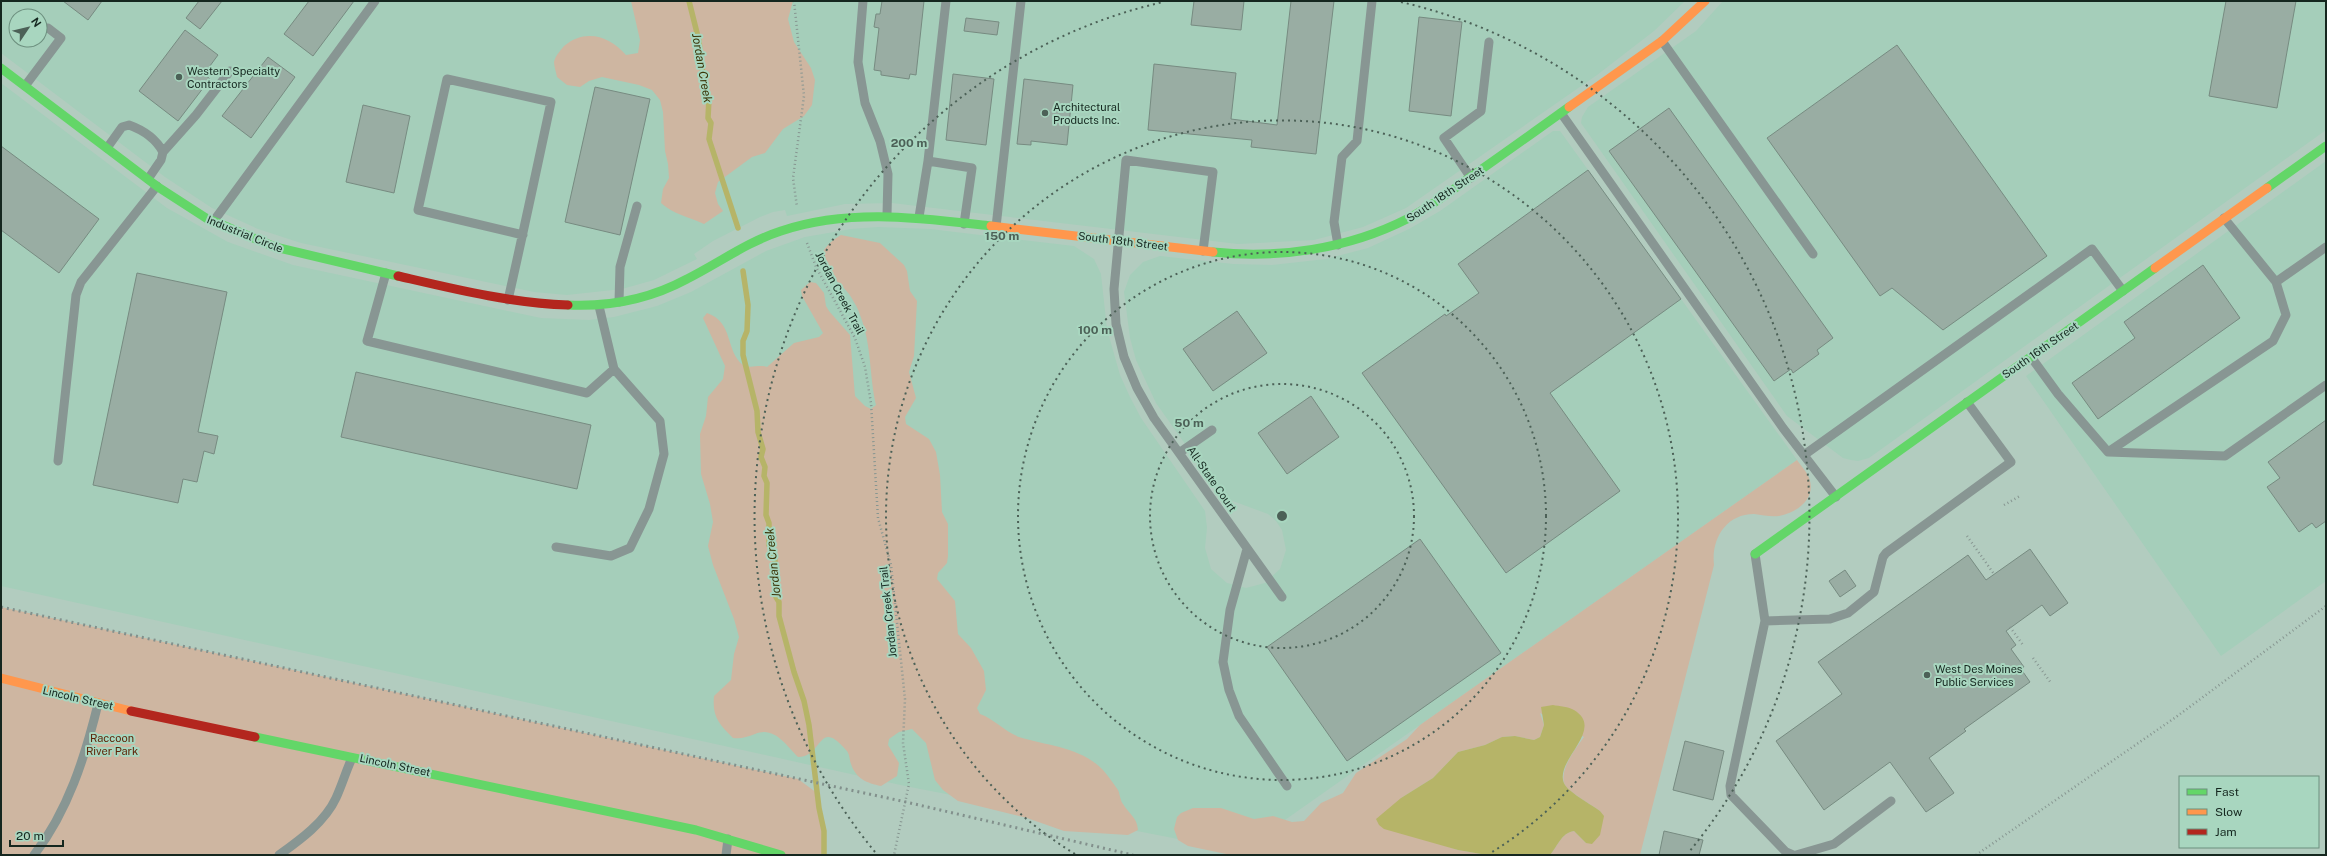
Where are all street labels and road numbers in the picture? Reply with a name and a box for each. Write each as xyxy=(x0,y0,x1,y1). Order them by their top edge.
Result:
street label: South 18th Street xyxy=(1404,164,1486,224)
street label: Industrial Circle xyxy=(205,213,285,255)
street label: South 18th Street xyxy=(1077,230,1169,252)
street label: Jordan Creek Trail xyxy=(813,250,867,336)
street label: South 16th Street xyxy=(2000,319,2080,381)
street label: All-State Court xyxy=(1185,444,1239,514)
street label: Jordan Creek Trail xyxy=(877,566,899,658)
street label: Lincoln Street xyxy=(42,684,114,712)
street label: Lincoln Street xyxy=(358,752,432,778)

